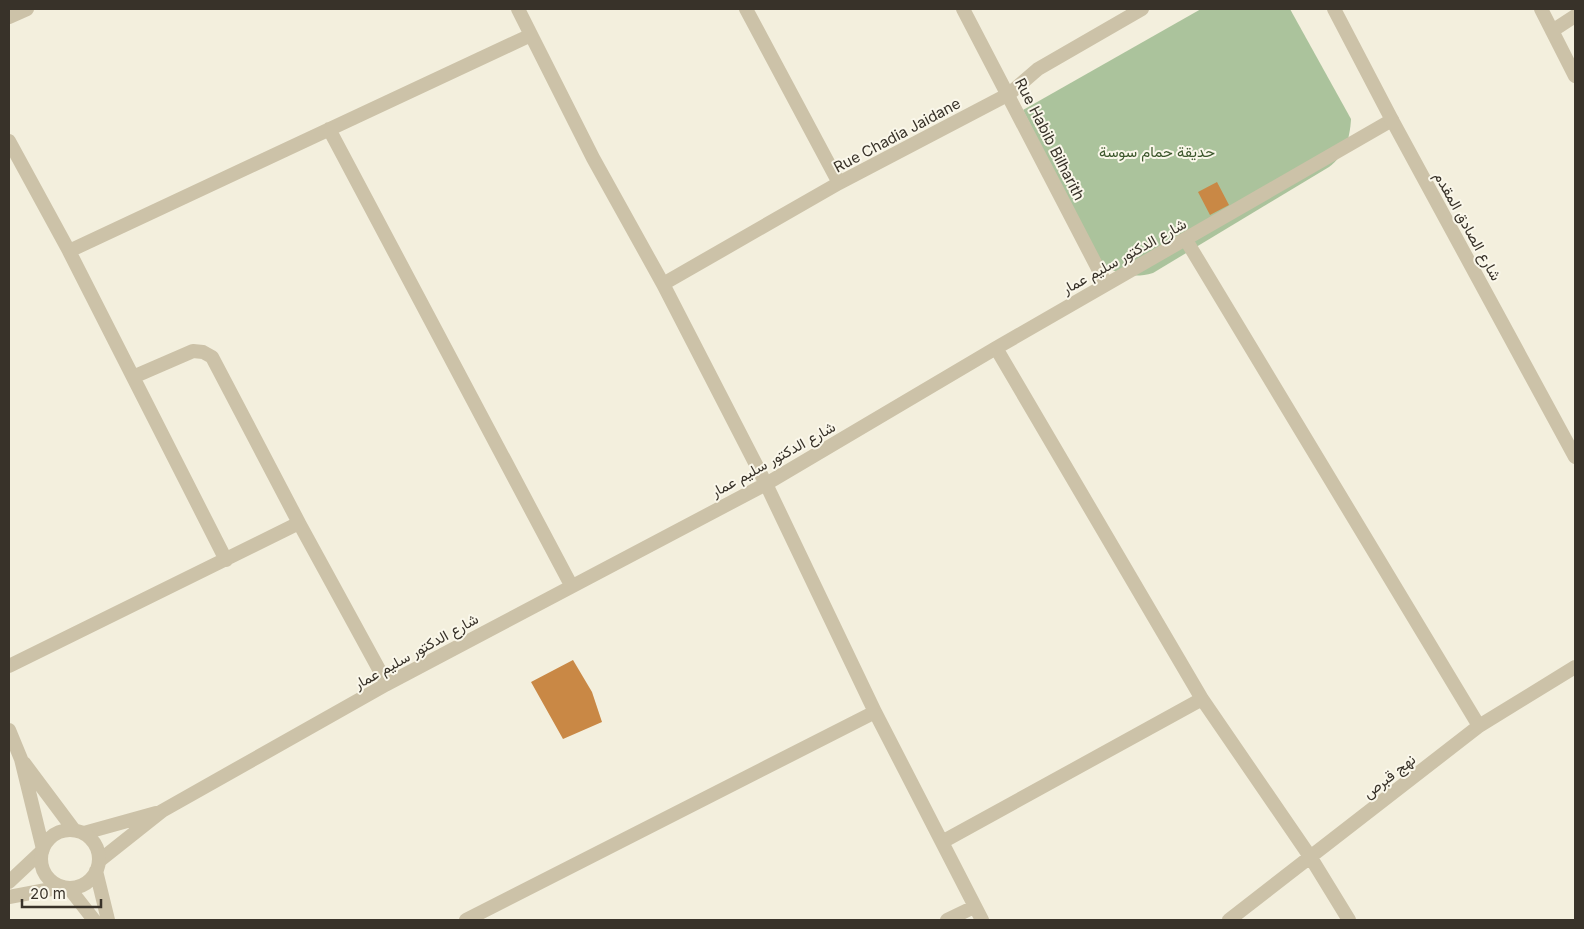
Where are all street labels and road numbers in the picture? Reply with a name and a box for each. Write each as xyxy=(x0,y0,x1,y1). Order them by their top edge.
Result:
street label: Rue Habib Bilharith xyxy=(1011,75,1089,203)
street label: Rue Chadia Jaidane xyxy=(830,94,964,176)
street label: شارع الصادق المقدم xyxy=(1428,168,1506,285)
street label: شارع الدكتور سليم عمار xyxy=(1058,214,1191,300)
street label: شارع الدكتور سليم عمار xyxy=(707,417,840,503)
street label: شارع الدكتور سليم عمار xyxy=(350,609,483,695)
street label: نهج قبرص xyxy=(1359,750,1420,804)

